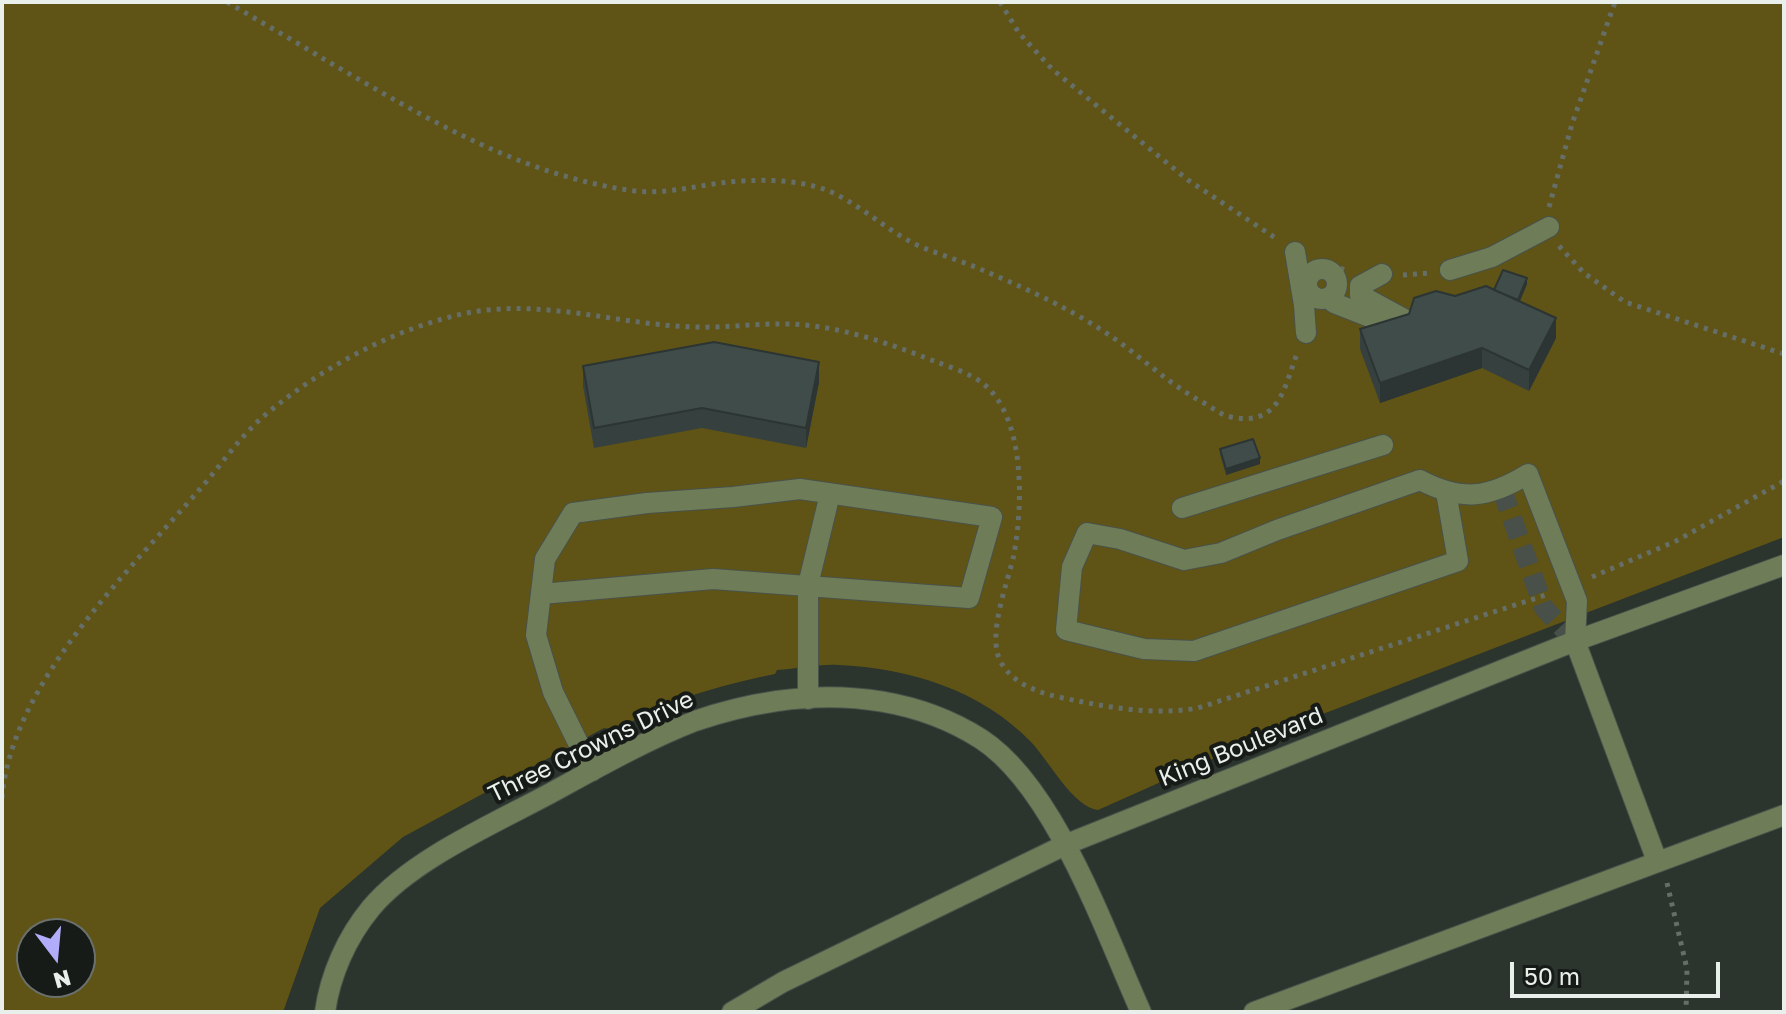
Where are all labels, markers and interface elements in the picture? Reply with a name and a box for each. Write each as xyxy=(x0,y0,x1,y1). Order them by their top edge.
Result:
street label: Three Crowns Drive xyxy=(484,685,698,809)
street label: King Boulevard xyxy=(1155,701,1327,793)
north arrow xyxy=(16,918,96,998)
scale bar xyxy=(1514,946,1724,996)
text: 50 m xyxy=(1524,961,1580,990)
text: N xyxy=(50,964,74,995)

